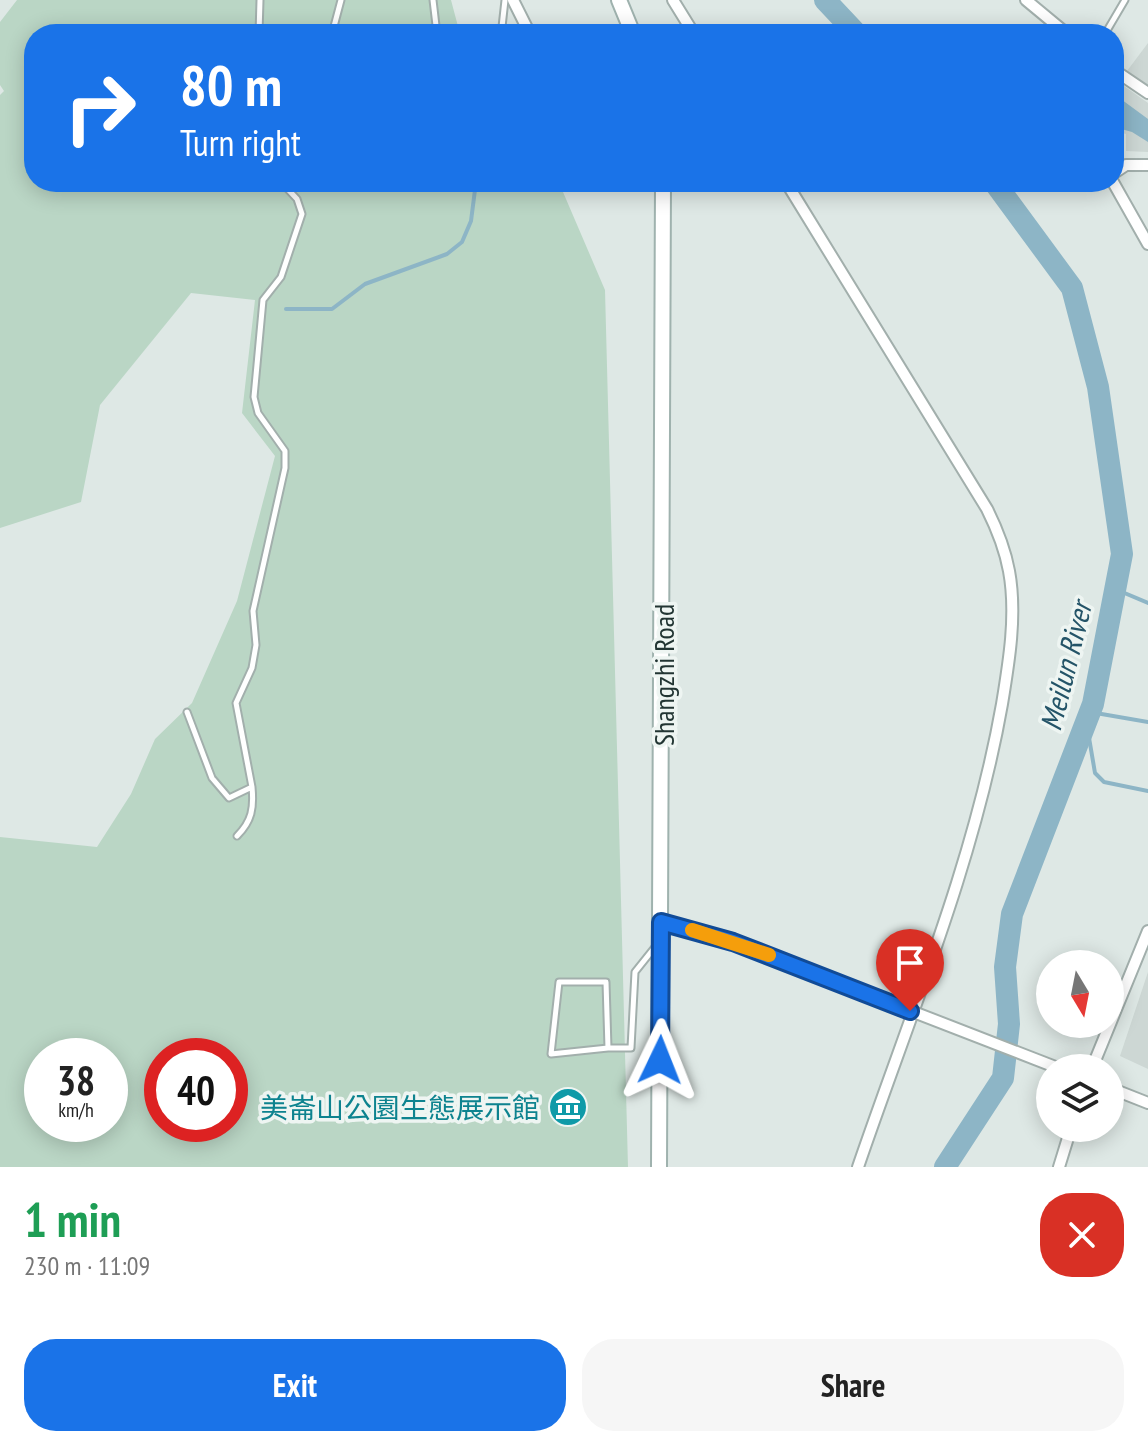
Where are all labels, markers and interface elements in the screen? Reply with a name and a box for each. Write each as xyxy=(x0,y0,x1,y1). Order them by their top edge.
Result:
text: 80 m xyxy=(180,49,282,121)
icon: right xyxy=(48,56,152,160)
text: Turn right xyxy=(180,119,301,166)
water label: Meilun River xyxy=(1030,594,1101,734)
street label: Shangzhi Road xyxy=(645,604,682,746)
pin xyxy=(876,929,944,1011)
icon: arrive xyxy=(888,941,932,985)
north arrow xyxy=(1036,950,1124,1038)
map controls xyxy=(1036,950,1124,1142)
position arrow xyxy=(618,1018,702,1102)
speed limit sign: 40 xyxy=(144,1038,248,1142)
text: 38 xyxy=(57,1054,95,1106)
button: layers xyxy=(1036,1054,1124,1142)
museum icon: 美崙山公園生態展示館 xyxy=(547,1086,589,1128)
place label: 美崙山公園生態展示館 xyxy=(260,1089,540,1126)
text: km/h xyxy=(58,1097,94,1123)
text: 1 min xyxy=(24,1188,121,1250)
button: close xyxy=(1040,1193,1124,1277)
text: 230 m · 11:09 xyxy=(24,1249,150,1282)
button: Exit xyxy=(24,1339,566,1431)
button: Share xyxy=(582,1339,1124,1431)

